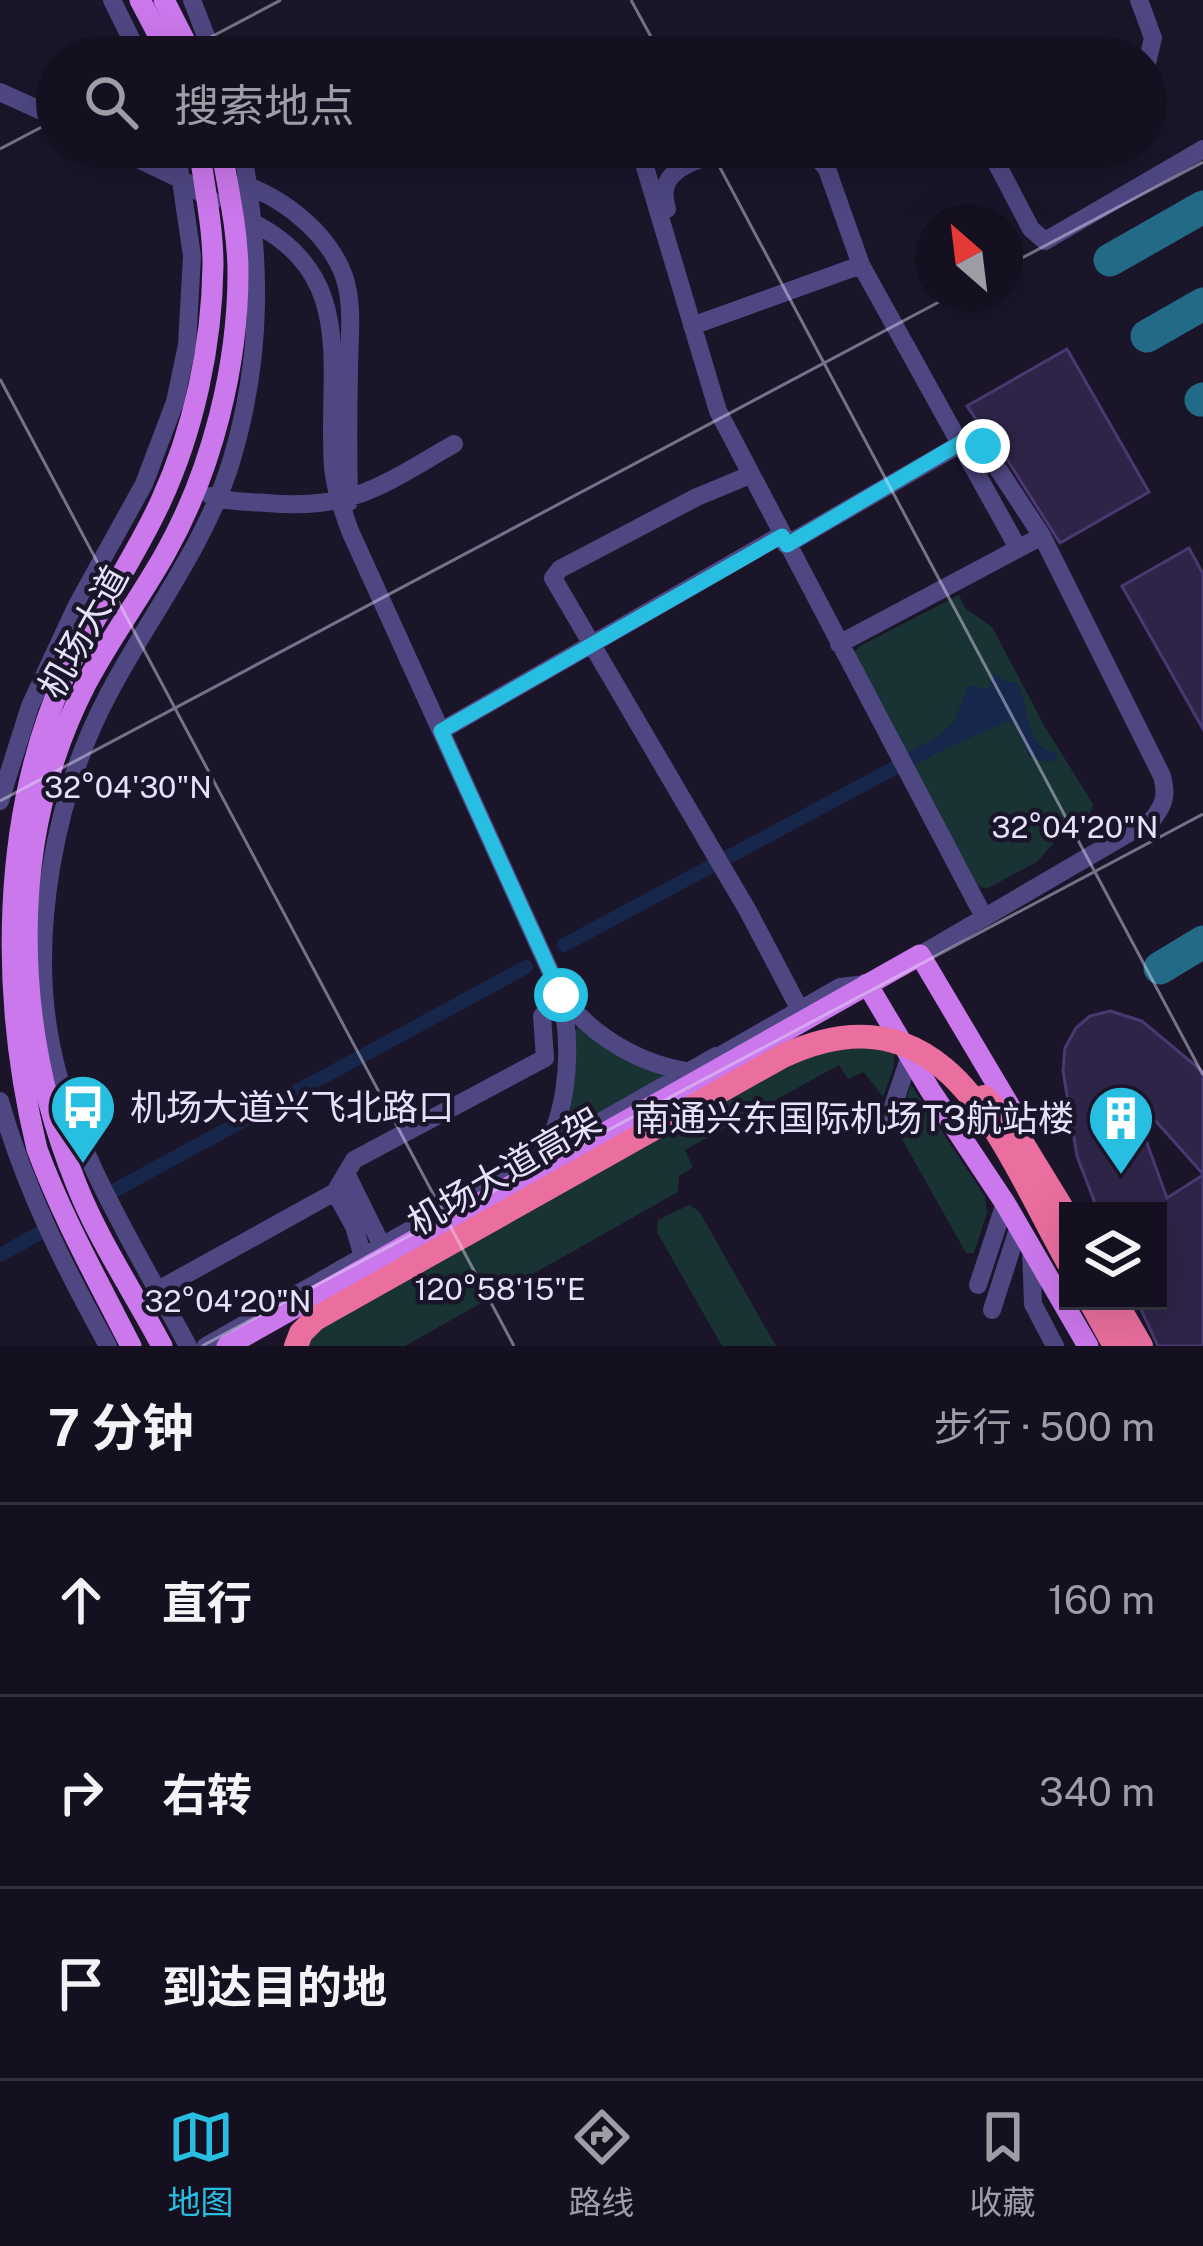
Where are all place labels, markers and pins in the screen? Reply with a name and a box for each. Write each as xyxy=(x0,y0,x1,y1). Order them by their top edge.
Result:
bus stop icon: 机场大道兴飞北路口 xyxy=(48,1072,118,1166)
building icon: 南通兴东国际机场T3航站楼 xyxy=(1086,1083,1156,1177)
place label: 机场大道兴飞北路口 xyxy=(130,1086,454,1128)
place label: 南通兴东国际机场T3航站楼 xyxy=(634,1097,1074,1139)

